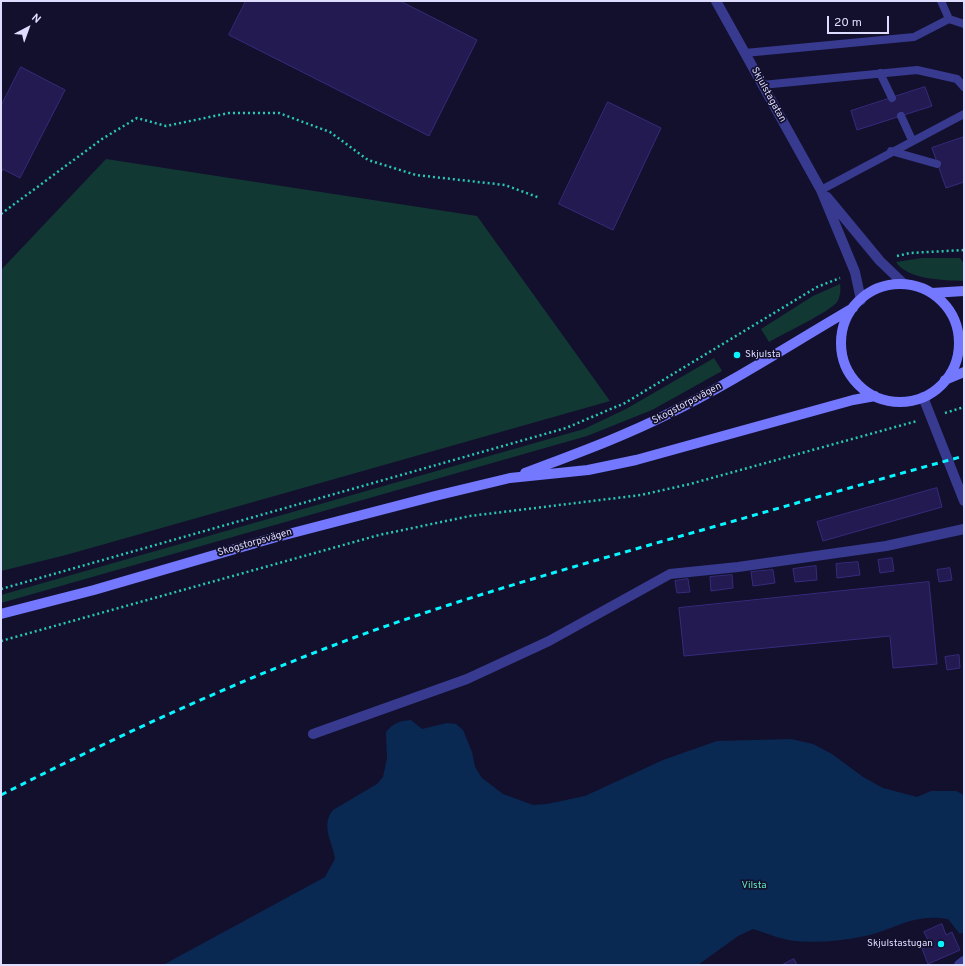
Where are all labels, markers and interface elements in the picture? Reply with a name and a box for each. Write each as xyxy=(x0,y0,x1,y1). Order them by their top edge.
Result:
north arrow xyxy=(8,8,48,48)
scale bar xyxy=(829,8,891,34)
text: N xyxy=(28,11,43,27)
text: 20 m xyxy=(834,15,862,31)
street label: Skjulstagatan xyxy=(748,65,788,125)
place label: Skjulsta xyxy=(745,349,781,361)
marker: Skjulsta xyxy=(732,350,742,360)
street label: Skogstorpsvägen xyxy=(650,381,724,427)
street label: Skogstorpsvägen xyxy=(216,527,294,559)
park label: Vilsta xyxy=(741,880,767,892)
place label: Skjulstastugan xyxy=(867,938,933,950)
marker: Skjulstastugan xyxy=(936,939,946,949)

